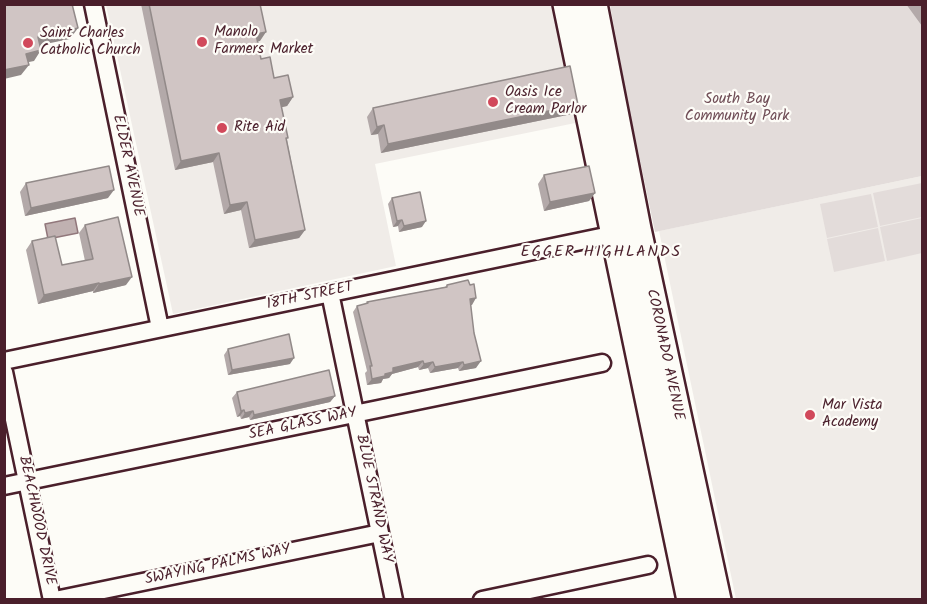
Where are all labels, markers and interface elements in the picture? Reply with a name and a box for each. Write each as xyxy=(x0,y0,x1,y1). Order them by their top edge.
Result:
place label: Manolo Farmers Market xyxy=(214,24,313,59)
place label: Saint Charles Catholic Church xyxy=(40,25,141,60)
marker: Manolo Farmers Market xyxy=(195,35,209,49)
marker: Saint Charles Catholic Church xyxy=(21,36,35,50)
place label: Oasis Ice Cream Parlor xyxy=(505,84,586,119)
park label: South Bay Community Park xyxy=(685,91,789,126)
marker: Oasis Ice Cream Parlor xyxy=(486,95,500,109)
street label: ELDER AVENUE xyxy=(107,113,147,219)
place label: Rite Aid xyxy=(234,119,285,137)
marker: Rite Aid xyxy=(215,121,229,135)
district label: EGGER HIGHLANDS xyxy=(521,243,681,263)
street label: 18TH STREET xyxy=(265,279,355,315)
street label: CORONADO AVENUE xyxy=(641,288,687,422)
place label: Mar Vista Academy xyxy=(822,397,883,432)
street label: SEA GLASS WAY xyxy=(247,405,359,445)
marker: Mar Vista Academy xyxy=(803,408,817,422)
street label: BLUE STRAND WAY xyxy=(351,433,395,565)
street label: BEACHWOOD DRIVE xyxy=(13,455,59,587)
street label: SWAYING PALMS WAY xyxy=(144,542,292,590)

